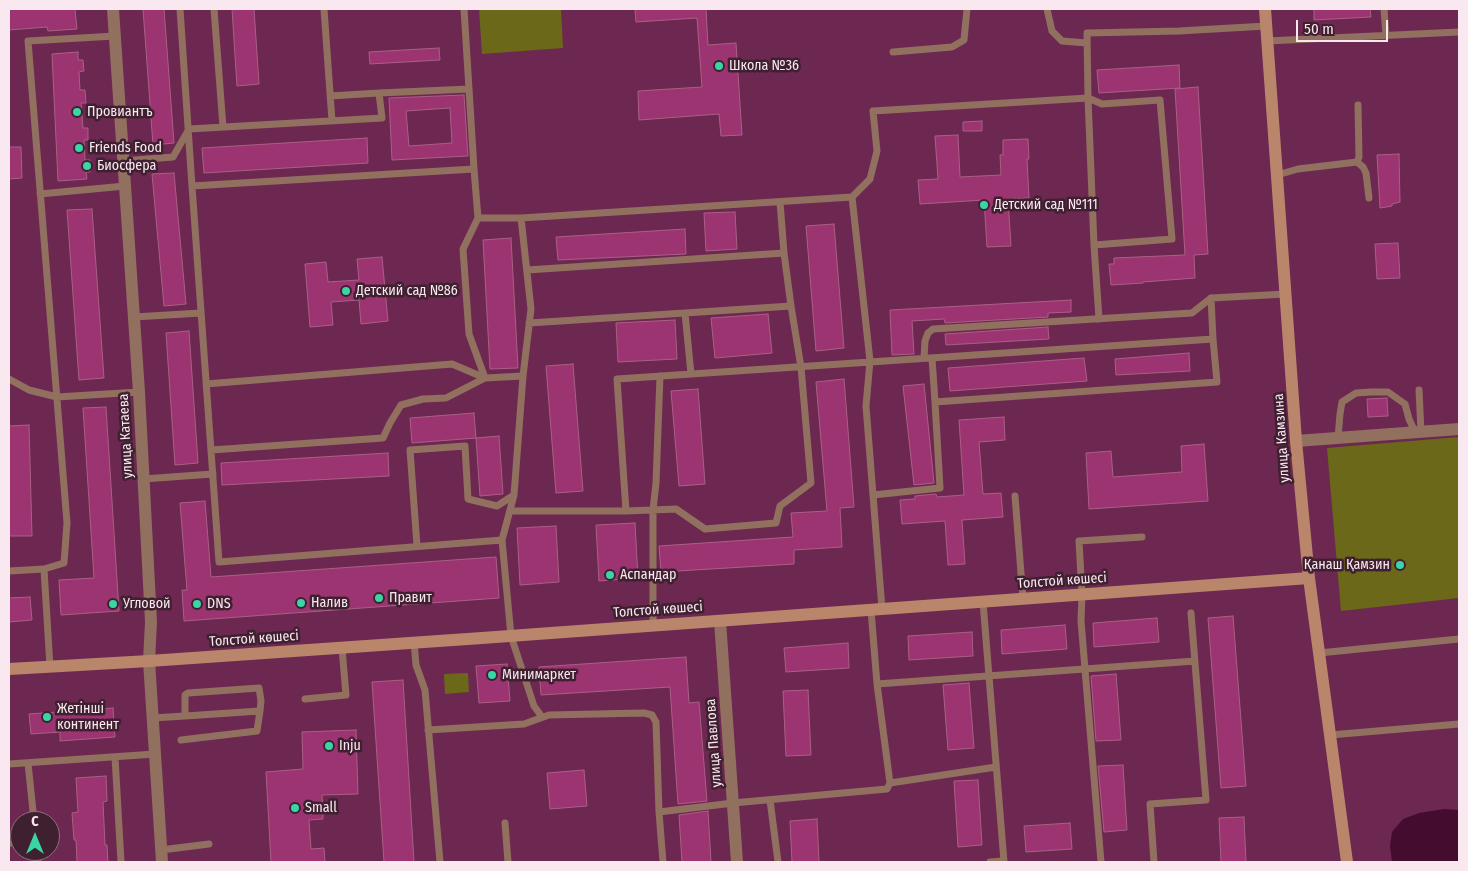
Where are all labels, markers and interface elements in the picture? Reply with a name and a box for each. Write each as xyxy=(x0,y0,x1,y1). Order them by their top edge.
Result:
scale bar xyxy=(1298,10,1390,42)
text: 50 m xyxy=(1304,20,1334,38)
place label: Школа №36 xyxy=(729,58,799,74)
marker: Школа №36 xyxy=(713,60,725,72)
place label: Провиантъ xyxy=(87,104,153,120)
marker: Провиантъ xyxy=(71,106,83,118)
place label: Friends Food xyxy=(89,140,162,156)
marker: Friends Food xyxy=(73,142,85,154)
place label: Биосфера xyxy=(97,158,156,174)
marker: Биосфера xyxy=(81,160,93,172)
place label: Детский сад №111 xyxy=(994,197,1098,213)
marker: Детский сад №111 xyxy=(978,199,990,211)
place label: Детский сад №86 xyxy=(356,283,458,299)
marker: Детский сад №86 xyxy=(340,285,352,297)
street label: улица Катаева xyxy=(115,393,137,479)
street label: улица Камзина xyxy=(1271,393,1293,483)
place label: Қанаш Қамзин xyxy=(1304,557,1390,573)
marker: Қанаш Қамзин xyxy=(1394,559,1406,571)
place label: Аспандар xyxy=(620,567,676,583)
marker: Аспандар xyxy=(604,569,616,581)
street label: Толстой көшесі xyxy=(1017,569,1107,593)
place label: Правит xyxy=(389,590,432,606)
marker: Правит xyxy=(373,592,385,604)
place label: Налив xyxy=(311,595,348,611)
place label: Угловой xyxy=(123,596,171,612)
place label: DNS xyxy=(207,596,231,612)
marker: Налив xyxy=(295,597,307,609)
marker: Угловой xyxy=(107,598,119,610)
marker: DNS xyxy=(191,598,203,610)
street label: Толстой көшесі xyxy=(613,598,703,622)
street label: Толстой көшесі xyxy=(209,627,299,651)
place label: Минимаркет xyxy=(502,667,576,683)
marker: Минимаркет xyxy=(486,669,498,681)
street label: улица Павлова xyxy=(703,698,725,788)
place label: Жетінші континент xyxy=(57,701,119,734)
marker: Жетінші континент xyxy=(41,711,53,723)
place label: Inju xyxy=(339,738,361,754)
marker: Inju xyxy=(323,740,335,752)
place label: Small xyxy=(305,800,337,816)
marker: Small xyxy=(289,802,301,814)
north arrow xyxy=(10,811,60,861)
text: С xyxy=(31,813,39,830)

